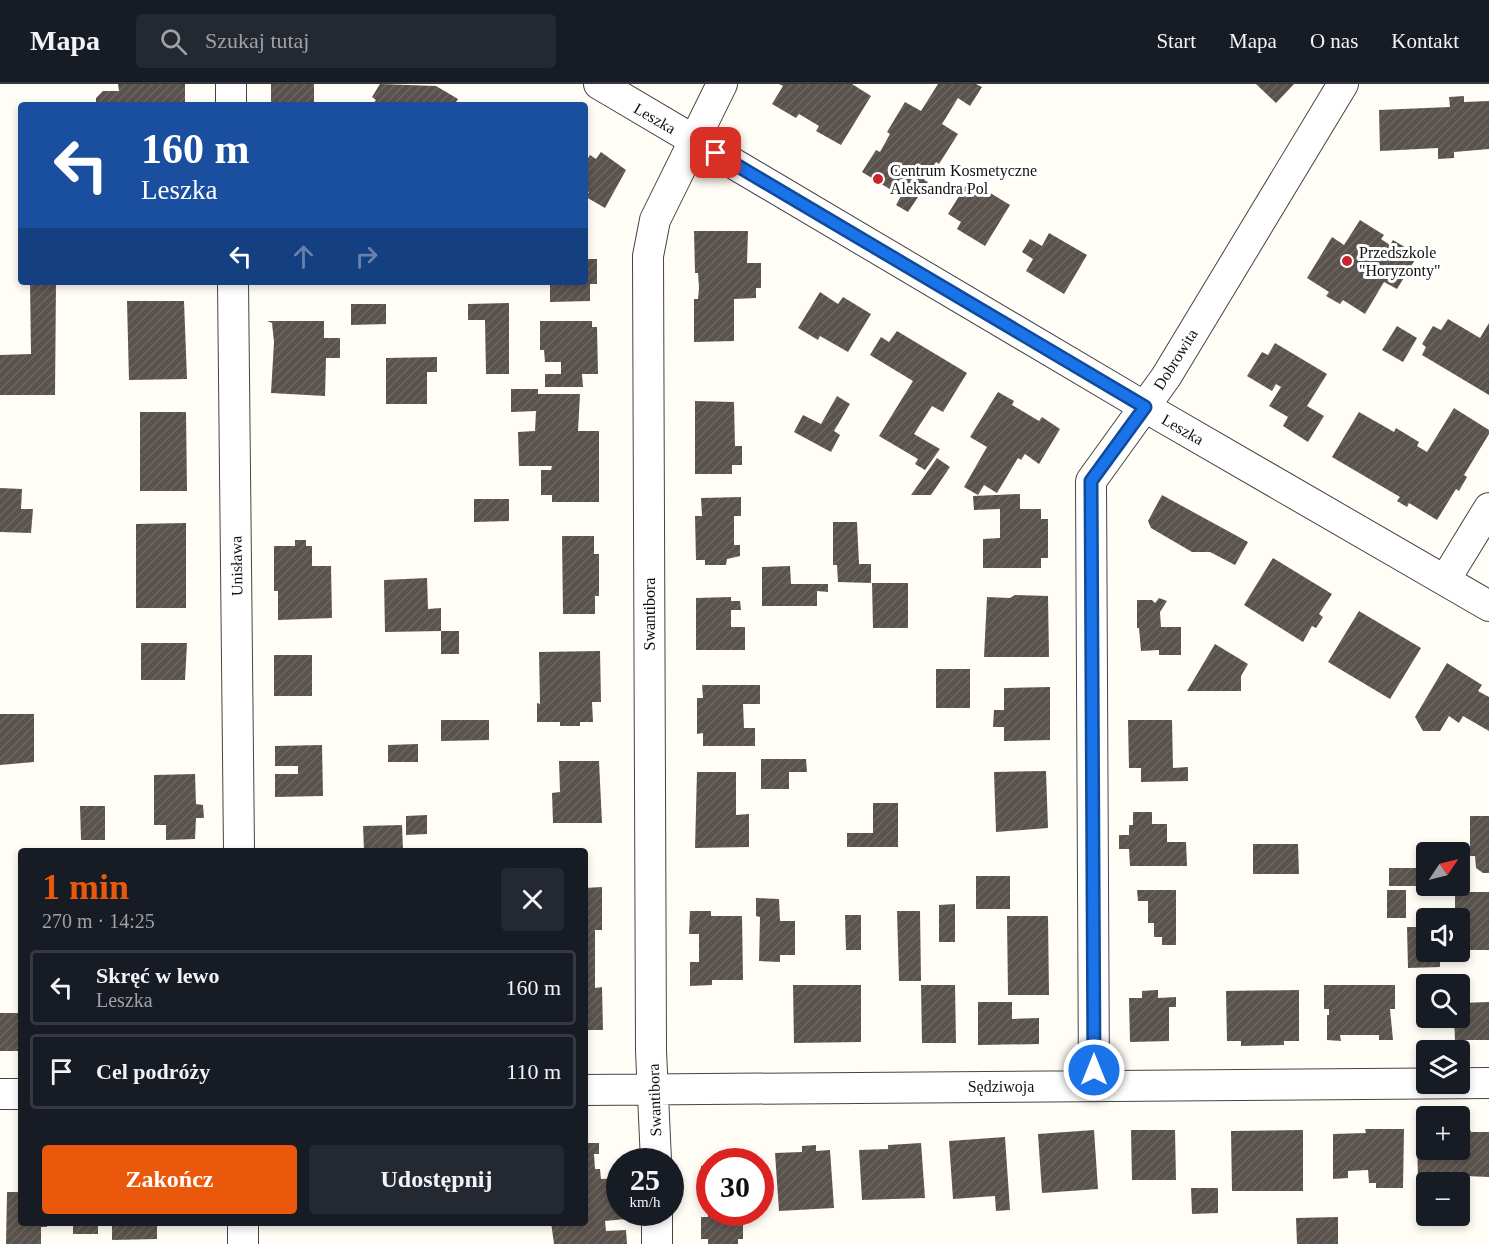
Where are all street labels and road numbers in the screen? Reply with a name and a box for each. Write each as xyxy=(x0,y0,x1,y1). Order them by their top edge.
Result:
street label: Leszka xyxy=(631,100,679,137)
street label: Dobrowita xyxy=(1150,326,1201,393)
street label: Leszka xyxy=(1159,411,1207,448)
street label: Unisława xyxy=(227,536,246,596)
street label: Swantibora xyxy=(641,578,658,650)
street label: Swantibora xyxy=(645,1063,664,1137)
street label: Sędziwoja xyxy=(968,1078,1034,1096)

